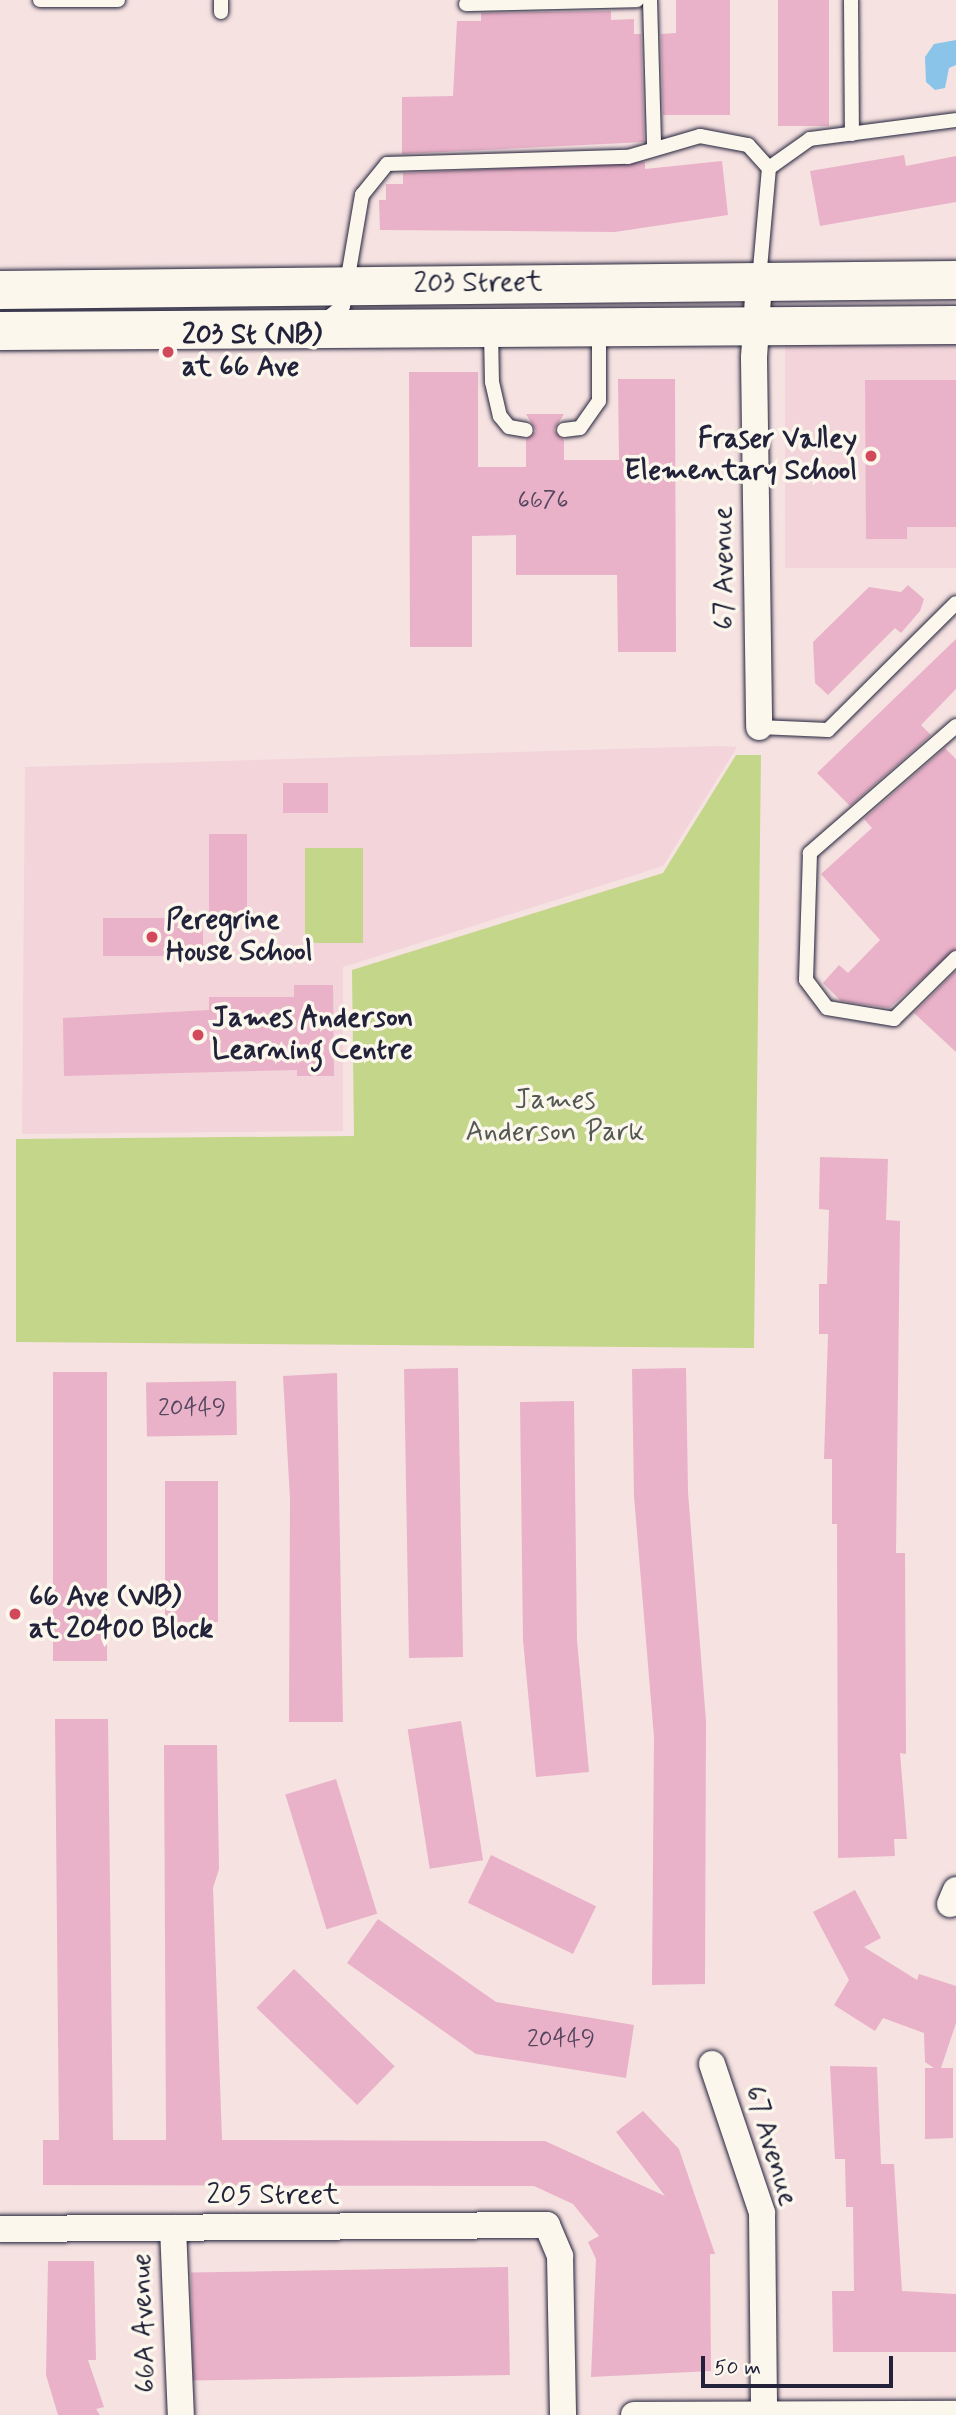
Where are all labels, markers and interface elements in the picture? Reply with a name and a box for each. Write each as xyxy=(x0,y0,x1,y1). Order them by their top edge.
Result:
street label: 203 Street xyxy=(413,266,543,302)
place label: 203 St (NB) at 66 Ave xyxy=(182,319,322,385)
marker: 203 St (NB) at 66 Ave xyxy=(160,344,176,360)
place label: Fraser Valley Elementary School xyxy=(624,423,857,489)
marker: Fraser Valley Elementary School xyxy=(863,448,879,464)
house number: 6676 xyxy=(517,487,569,515)
street label: 67 Avenue xyxy=(707,506,743,630)
place label: Peregrine House School xyxy=(166,904,312,970)
marker: Peregrine House School xyxy=(144,929,160,945)
place label: James Anderson Learning Centre xyxy=(212,1002,418,1068)
marker: James Anderson Learning Centre xyxy=(190,1027,206,1043)
park label: James Anderson Park xyxy=(468,1084,642,1150)
house number: 20449 xyxy=(158,1395,226,1423)
place label: 66 Ave (WB) at 20400 Block xyxy=(29,1581,213,1647)
marker: 66 Ave (WB) at 20400 Block xyxy=(7,1606,23,1622)
house number: 20449 xyxy=(527,2026,595,2054)
street label: 67 Avenue xyxy=(736,2082,804,2210)
street label: 205 Street xyxy=(206,2179,340,2213)
street label: 66A Avenue xyxy=(126,2251,164,2395)
scale bar xyxy=(704,2342,897,2386)
text: 50 m xyxy=(714,2354,761,2382)

